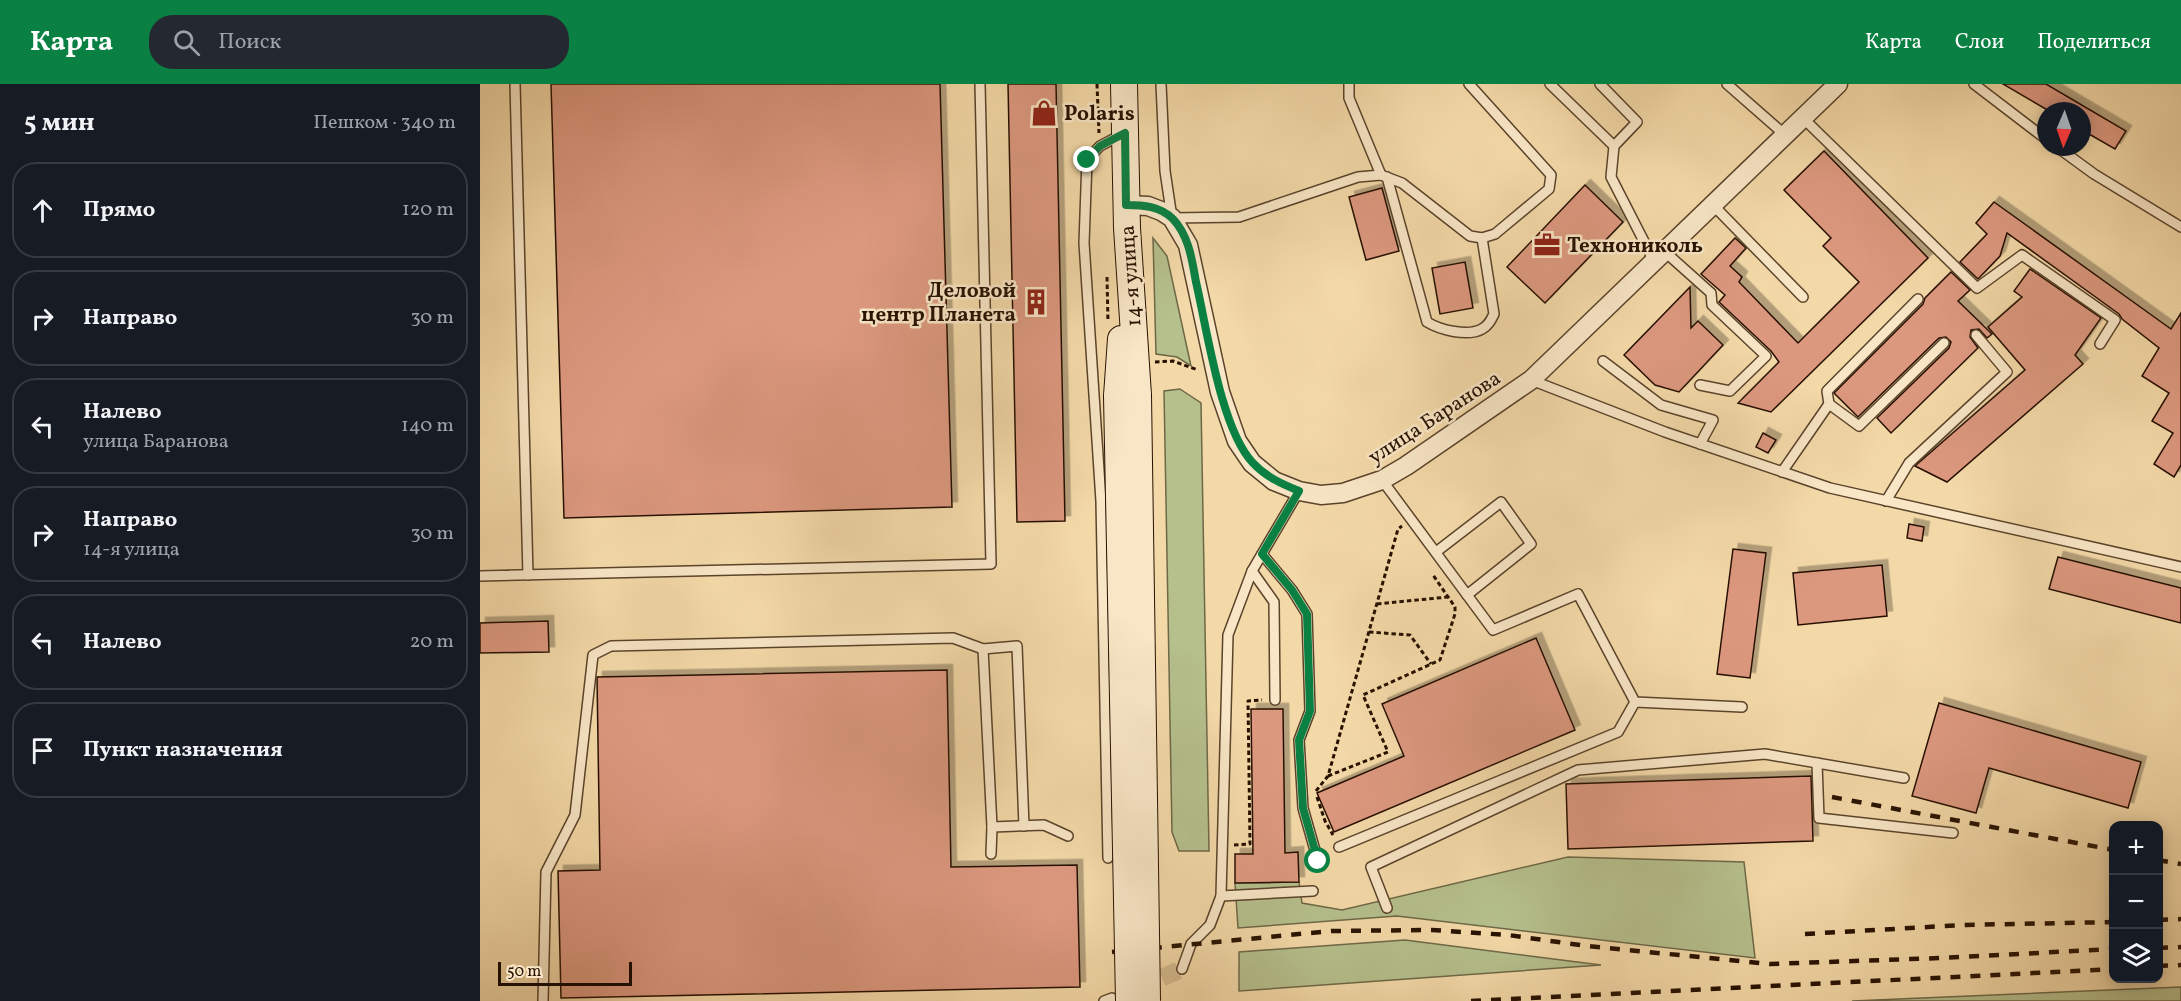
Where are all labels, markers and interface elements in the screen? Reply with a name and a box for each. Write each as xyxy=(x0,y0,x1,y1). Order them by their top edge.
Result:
search box xyxy=(149,15,569,69)
text: Карта xyxy=(30,23,113,62)
icon: search xyxy=(170,26,203,59)
text: Поиск xyxy=(218,27,281,58)
text: Карта xyxy=(1865,28,1922,57)
text: Слои xyxy=(1955,28,2004,57)
text: Поделиться xyxy=(2037,28,2151,57)
shop icon: Polaris xyxy=(1029,98,1059,128)
place label: Polaris xyxy=(1064,100,1135,129)
north arrow xyxy=(2037,102,2091,156)
text: 5 мин xyxy=(24,105,95,141)
text: Пешком · 340 m xyxy=(313,109,456,137)
route end xyxy=(1073,146,1099,172)
icon: ahead xyxy=(26,194,59,227)
text: Прямо xyxy=(83,195,155,226)
text: 120 m xyxy=(402,196,454,224)
street label: 14-я улица xyxy=(1113,224,1150,328)
office icon: Технониколь xyxy=(1532,230,1562,260)
place label: Технониколь xyxy=(1567,232,1703,261)
place label: Деловой центр Планета xyxy=(861,277,1016,330)
building icon: Деловой центр Планета xyxy=(1021,287,1051,317)
icon: right xyxy=(26,302,59,335)
text: Направо xyxy=(83,303,177,334)
text: 30 m xyxy=(410,304,454,332)
street label: улица Баранова xyxy=(1363,364,1507,472)
text: Налево xyxy=(83,397,162,428)
icon: left xyxy=(26,410,59,443)
text: 140 m xyxy=(401,412,454,440)
text: улица Баранова xyxy=(83,428,229,456)
text: Направо xyxy=(83,505,177,536)
icon: right xyxy=(26,518,59,551)
text: 30 m xyxy=(410,520,454,548)
text: 14-я улица xyxy=(83,536,180,564)
icon: left xyxy=(26,626,59,659)
text: Налево xyxy=(83,627,162,658)
text: 20 m xyxy=(410,628,454,656)
icon: arrive xyxy=(26,734,59,767)
text: Пункт назначения xyxy=(83,735,283,766)
map controls xyxy=(2109,821,2163,983)
button: + xyxy=(2109,821,2163,875)
route start xyxy=(1304,847,1330,873)
button: − xyxy=(2109,875,2163,929)
button: layers xyxy=(2109,929,2163,983)
scale bar xyxy=(498,959,632,986)
text: 50 m xyxy=(507,961,541,983)

